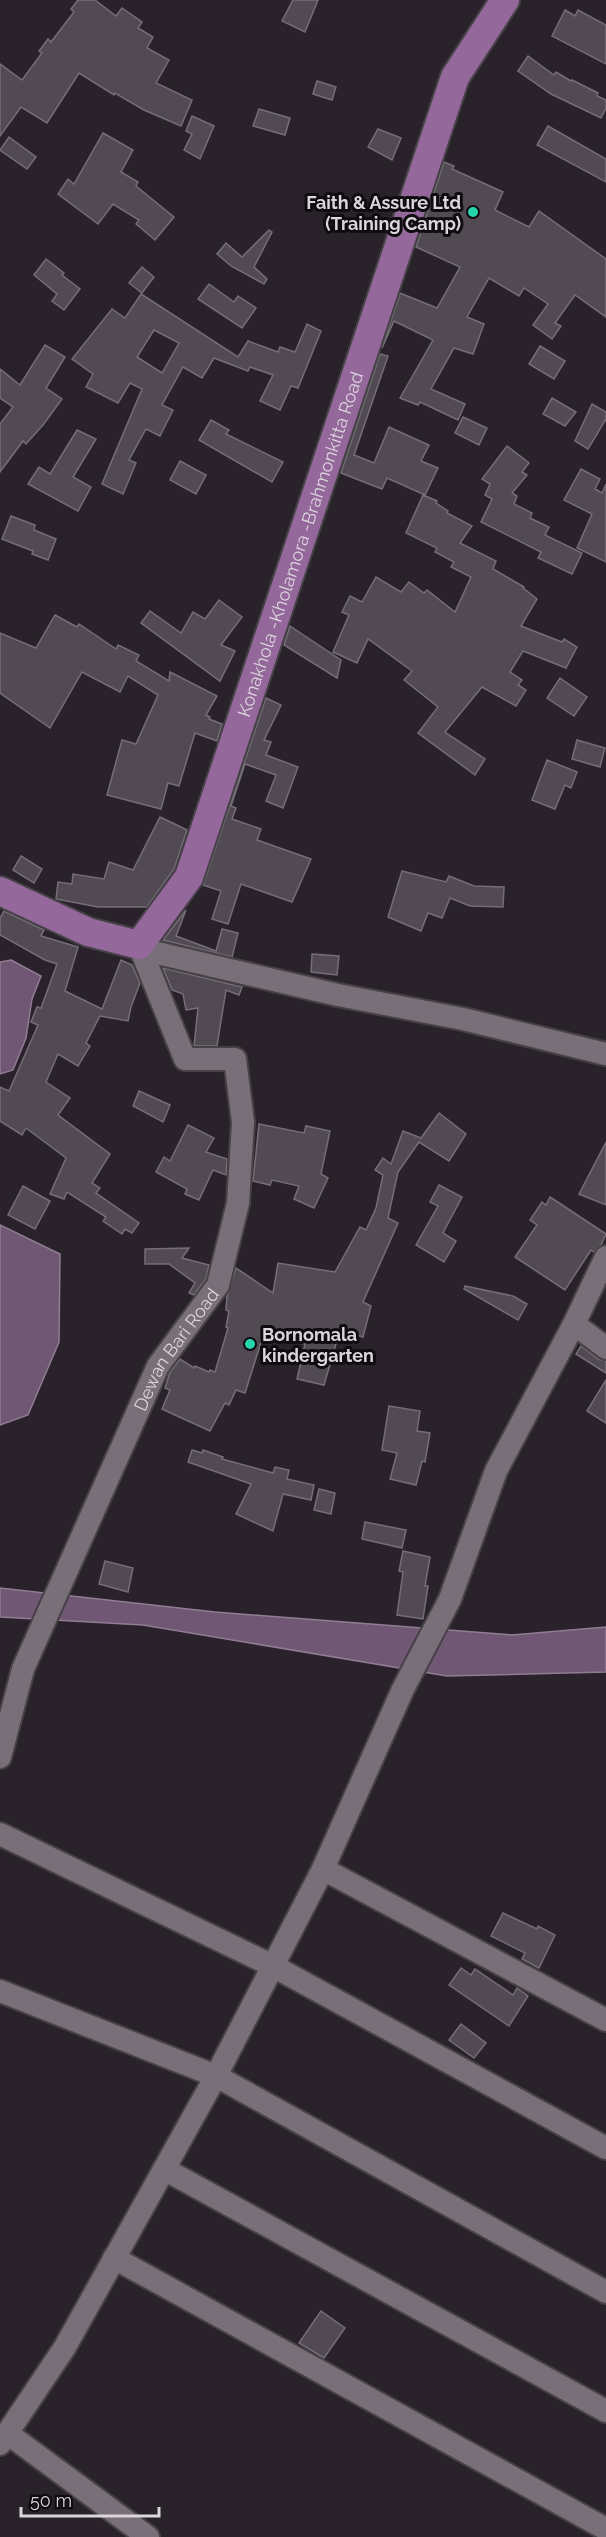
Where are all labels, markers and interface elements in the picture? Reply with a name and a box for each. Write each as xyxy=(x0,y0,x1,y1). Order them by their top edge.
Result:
place label: Faith & Assure Ltd (Training Camp) xyxy=(306,192,461,234)
marker: Faith & Assure Ltd (Training Camp) xyxy=(466,205,480,219)
street label: Konakhola -Kholamora -Brahmonkitta Road xyxy=(233,369,367,719)
street label: Dewan Bari Road xyxy=(129,1284,223,1414)
place label: Bornomala kindergarten xyxy=(262,1324,374,1366)
marker: Bornomala kindergarten xyxy=(243,1337,257,1351)
scale bar xyxy=(21,2480,159,2518)
text: 50 m xyxy=(30,2490,72,2511)

